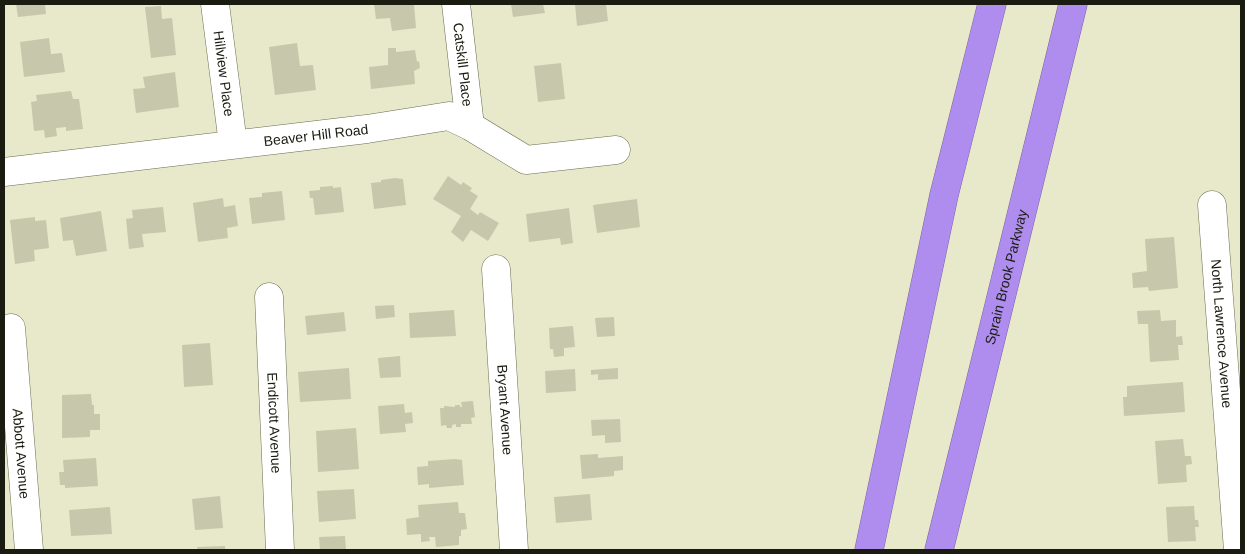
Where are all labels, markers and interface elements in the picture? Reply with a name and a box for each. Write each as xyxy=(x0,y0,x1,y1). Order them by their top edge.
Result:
street label: Catskill Place xyxy=(450,22,476,108)
street label: Hillview Place xyxy=(210,30,237,118)
street label: Beaver Hill Road xyxy=(263,121,369,149)
street label: Sprain Brook Parkway xyxy=(982,208,1030,346)
street label: North Lawrence Avenue xyxy=(1208,259,1235,409)
street label: Bryant Avenue xyxy=(494,364,516,456)
street label: Endicott Avenue xyxy=(264,372,285,474)
street label: Abbott Avenue xyxy=(10,408,33,500)

